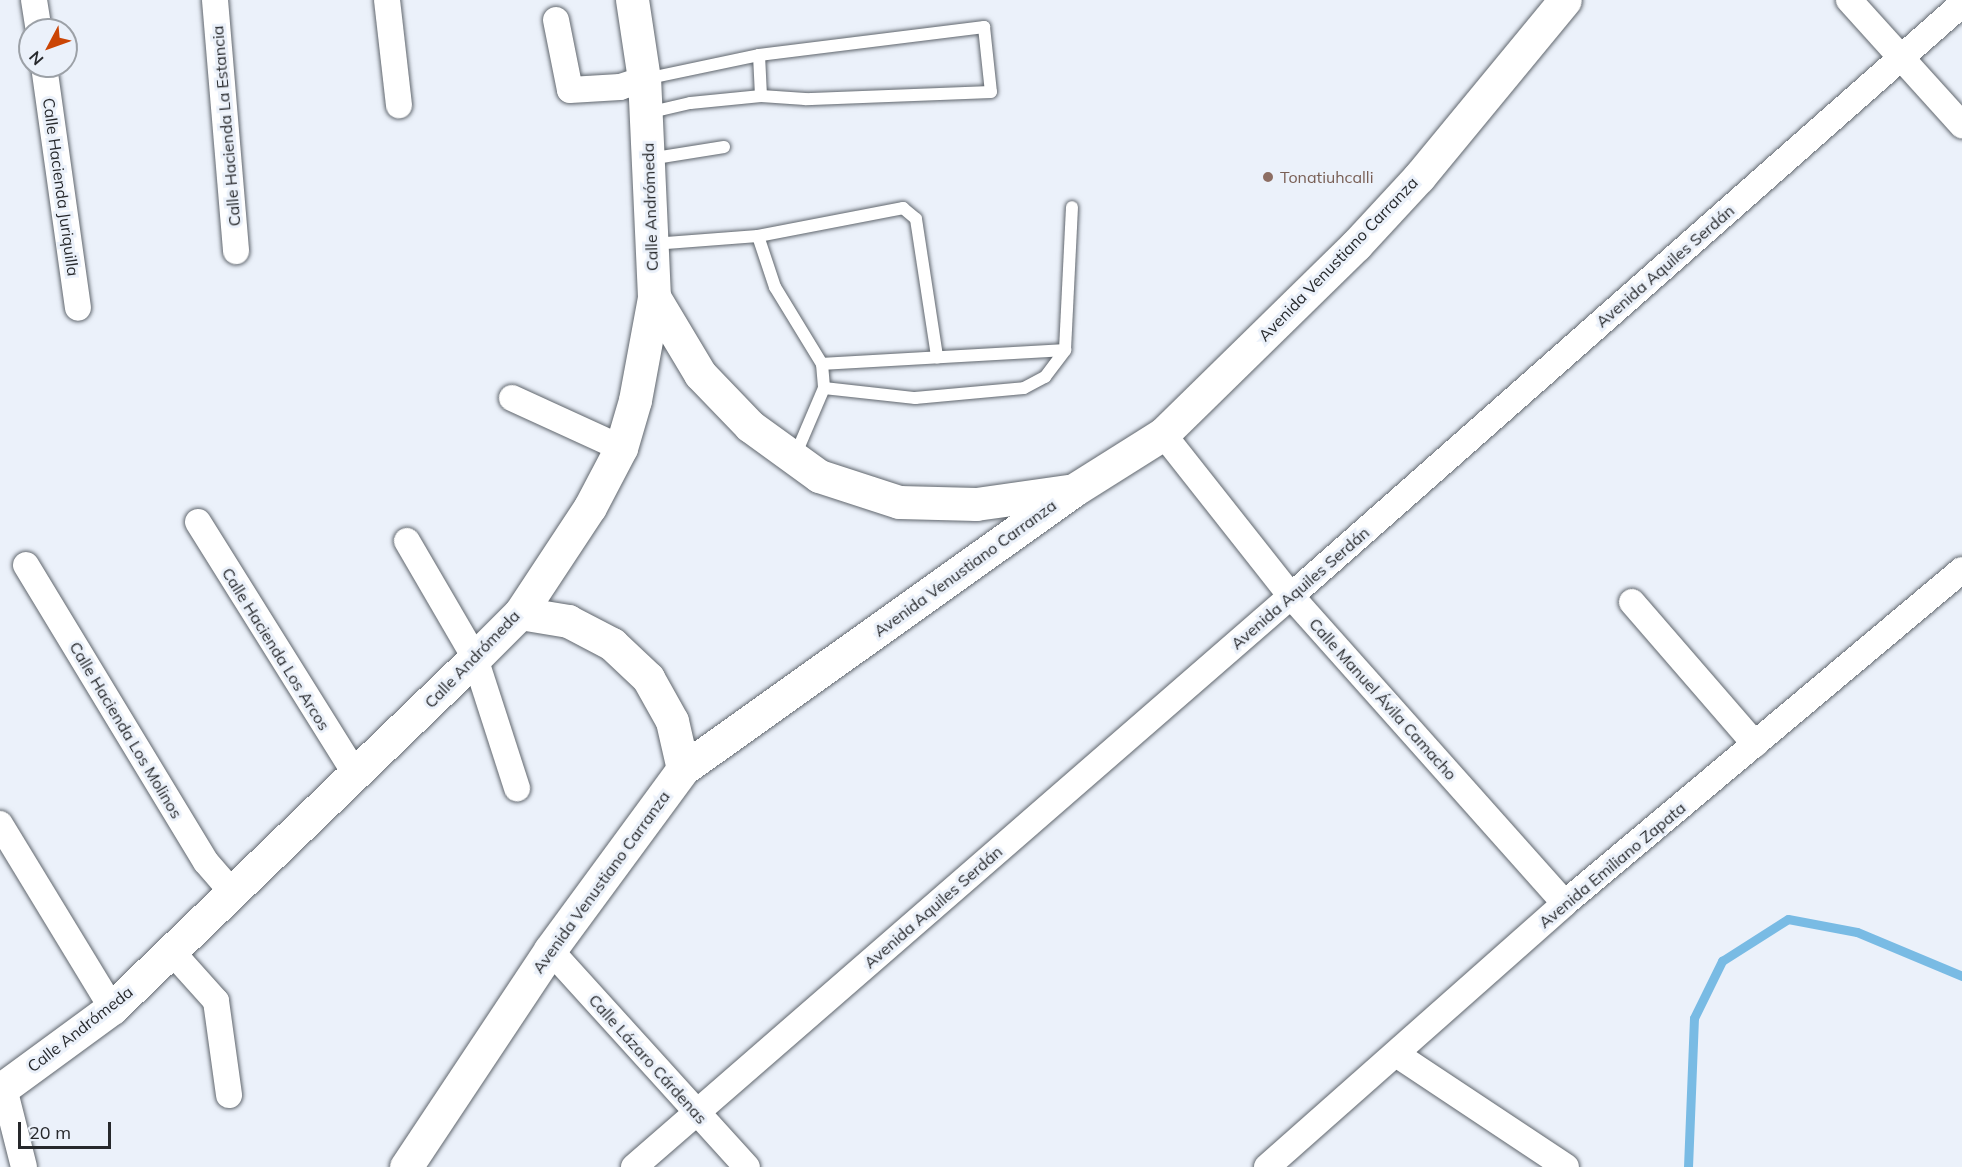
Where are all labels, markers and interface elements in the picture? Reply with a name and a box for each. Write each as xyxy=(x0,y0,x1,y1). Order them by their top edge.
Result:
north arrow xyxy=(18,18,78,78)
street label: Calle Hacienda La Estancia xyxy=(208,25,244,227)
text: N xyxy=(24,47,47,70)
street label: Calle Hacienda Juriquilla xyxy=(39,97,83,277)
street label: Calle Andrómeda xyxy=(638,143,662,271)
place label: Tonatiuhcalli xyxy=(1280,167,1373,187)
marker: Tonatiuhcalli xyxy=(1261,170,1275,184)
street label: Avenida Venustiano Carranza xyxy=(1254,173,1422,345)
street label: Avenida Aquiles Serdán xyxy=(1592,201,1738,331)
street label: Avenida Venustiano Carranza xyxy=(870,495,1060,641)
street label: Avenida Aquiles Serdán xyxy=(1227,523,1373,653)
street label: Calle Hacienda Los Arcos xyxy=(218,564,334,734)
street label: Calle Andrómeda xyxy=(421,606,523,712)
street label: Calle Manuel Ávila Camacho xyxy=(1305,614,1461,784)
street label: Calle Hacienda Los Molinos xyxy=(66,638,186,822)
street label: Avenida Venustiano Carranza xyxy=(528,787,674,977)
street label: Avenida Emiliano Zapata xyxy=(1535,798,1689,932)
street label: Avenida Aquiles Serdán xyxy=(860,842,1006,972)
street label: Calle Andrómeda xyxy=(24,982,136,1076)
street label: Calle Lázaro Cárdenas xyxy=(585,990,711,1128)
scale bar xyxy=(21,1110,114,1148)
text: 20 m xyxy=(29,1121,71,1144)

